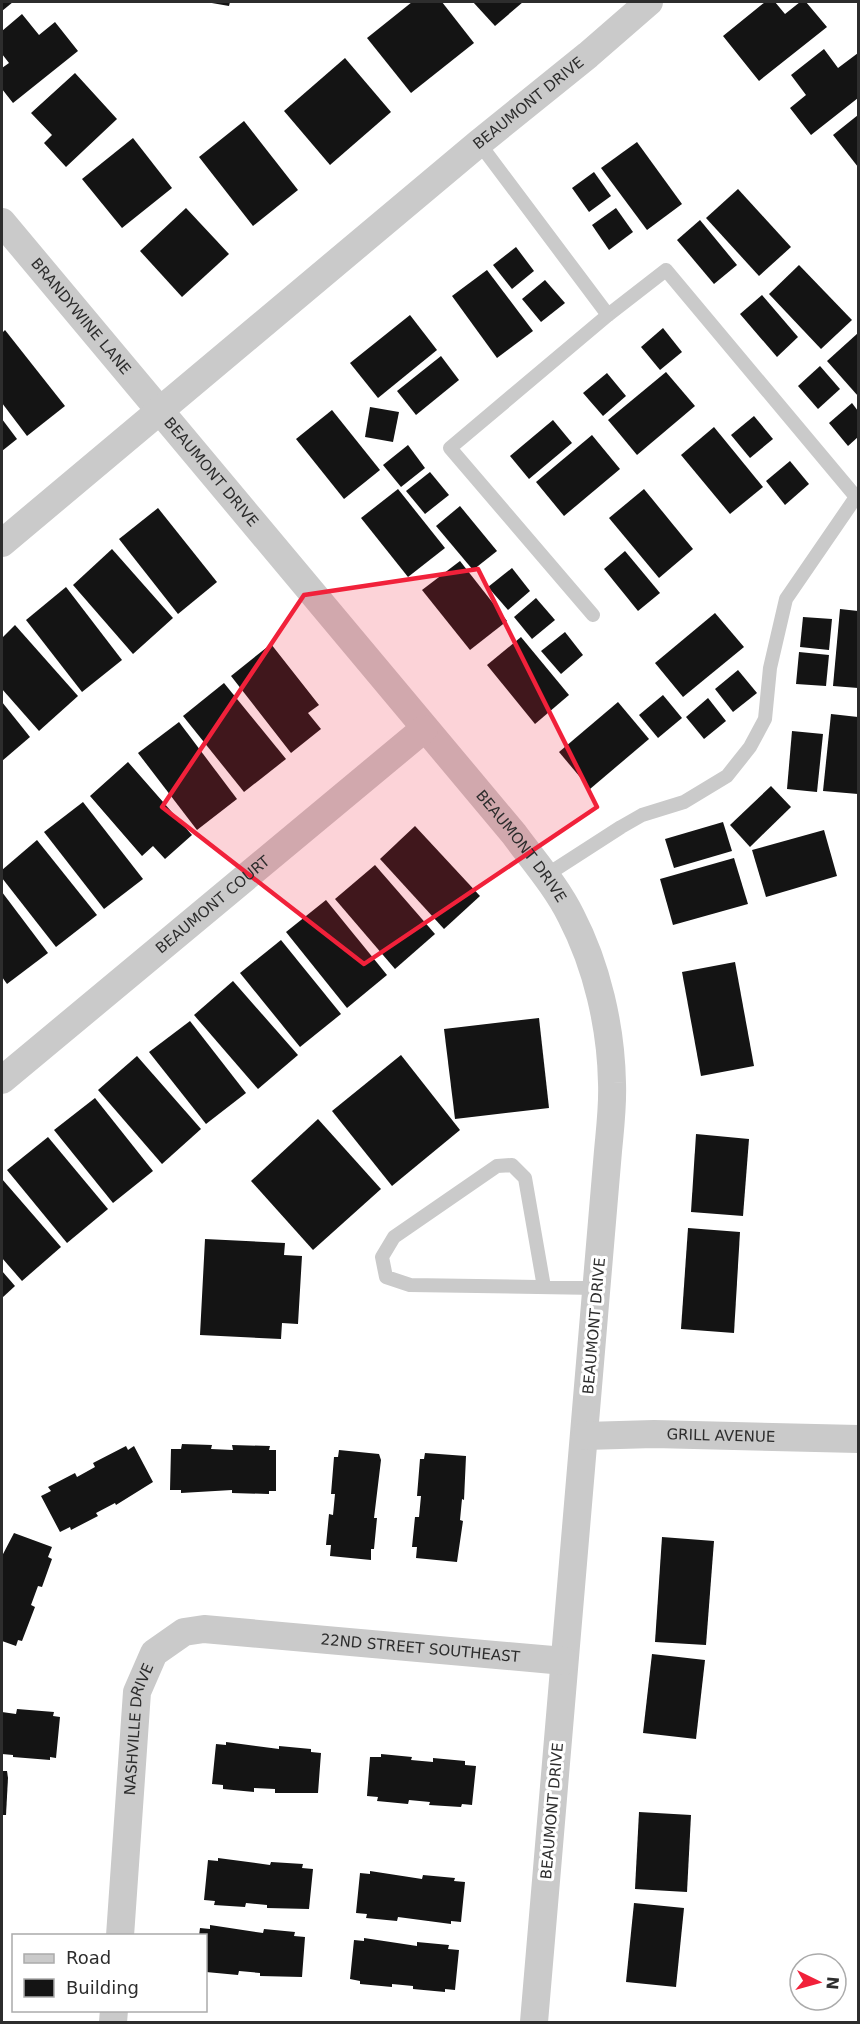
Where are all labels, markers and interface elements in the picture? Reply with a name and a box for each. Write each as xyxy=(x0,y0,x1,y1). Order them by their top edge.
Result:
street label: BEAUMONT DRIVE xyxy=(469,53,587,153)
street label: BRANDYWINE LANE xyxy=(27,255,135,378)
street label: BEAUMONT DRIVE xyxy=(160,414,262,530)
street label: BEAUMONT DRIVE xyxy=(472,786,570,906)
street label: BEAUMONT COURT xyxy=(152,852,274,957)
street label: BEAUMONT DRIVE xyxy=(579,1257,609,1395)
street label: GRILL AVENUE xyxy=(666,1425,776,1446)
street label: 22ND STREET SOUTHEAST xyxy=(320,1630,521,1666)
street label: NASHVILLE DRIVE xyxy=(121,1660,157,1796)
street label: BEAUMONT DRIVE xyxy=(537,1742,567,1880)
legend xyxy=(12,1934,207,2012)
text: Road xyxy=(66,1947,111,1968)
north arrow xyxy=(788,1952,848,2012)
text: N xyxy=(822,1976,842,1991)
text: Building xyxy=(66,1977,139,1998)

